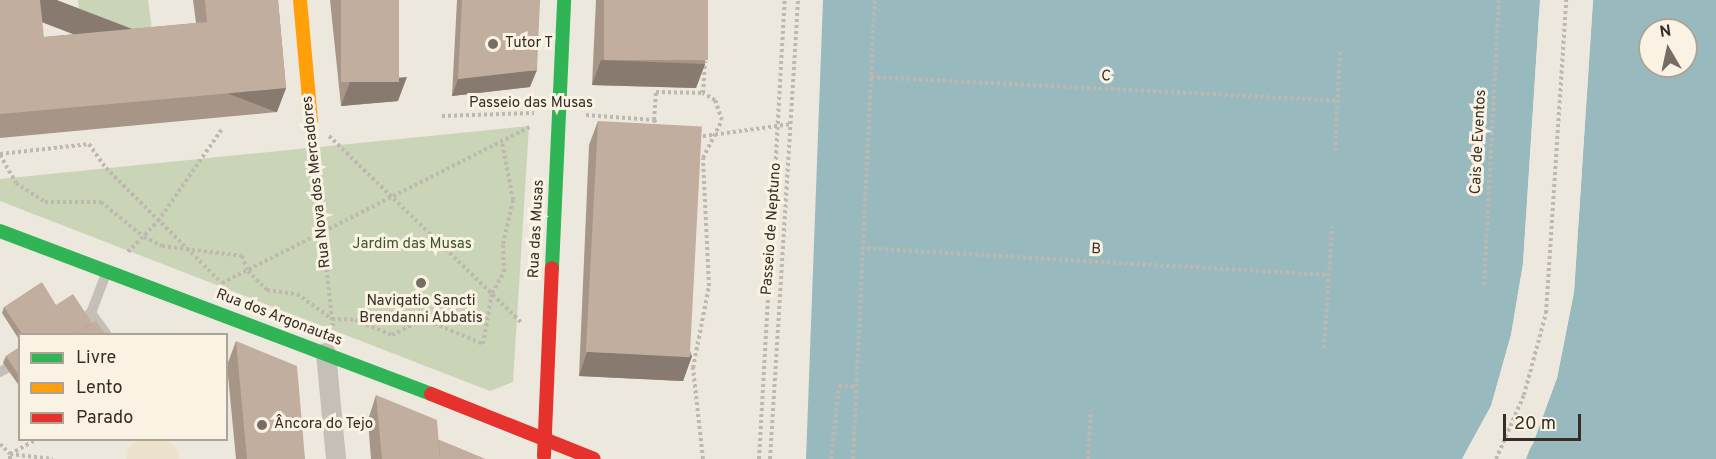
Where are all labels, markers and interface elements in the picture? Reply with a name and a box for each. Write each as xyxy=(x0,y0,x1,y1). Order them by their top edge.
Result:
north arrow xyxy=(1638,18,1698,78)
text: N xyxy=(1658,21,1673,43)
place label: Tutor T xyxy=(505,35,554,53)
marker: Tutor T xyxy=(486,37,500,51)
street label: C xyxy=(1101,68,1111,86)
street label: Cais de Eventos xyxy=(1467,89,1491,195)
street label: Rua Nova dos Mercadores xyxy=(299,95,335,269)
street label: Passeio das Musas xyxy=(469,95,593,113)
street label: Passeio de Neptuno xyxy=(758,162,786,296)
street label: Rua das Musas xyxy=(525,179,549,279)
park label: Jardim das Musas xyxy=(352,236,472,254)
street label: B xyxy=(1091,241,1101,259)
marker: Navigatio Sancti Brendanni Abbatis xyxy=(414,276,428,290)
street label: Rua dos Argonautas xyxy=(213,285,345,351)
place label: Navigatio Sancti Brendanni Abbatis xyxy=(359,292,483,327)
legend xyxy=(18,333,228,441)
text: Livre xyxy=(76,347,116,370)
text: Lento xyxy=(76,377,122,400)
scale bar xyxy=(1506,402,1584,440)
text: Parado xyxy=(76,407,133,430)
text: 20 m xyxy=(1514,413,1556,436)
place label: Âncora do Tejo xyxy=(274,416,374,434)
marker: Âncora do Tejo xyxy=(255,418,269,432)

